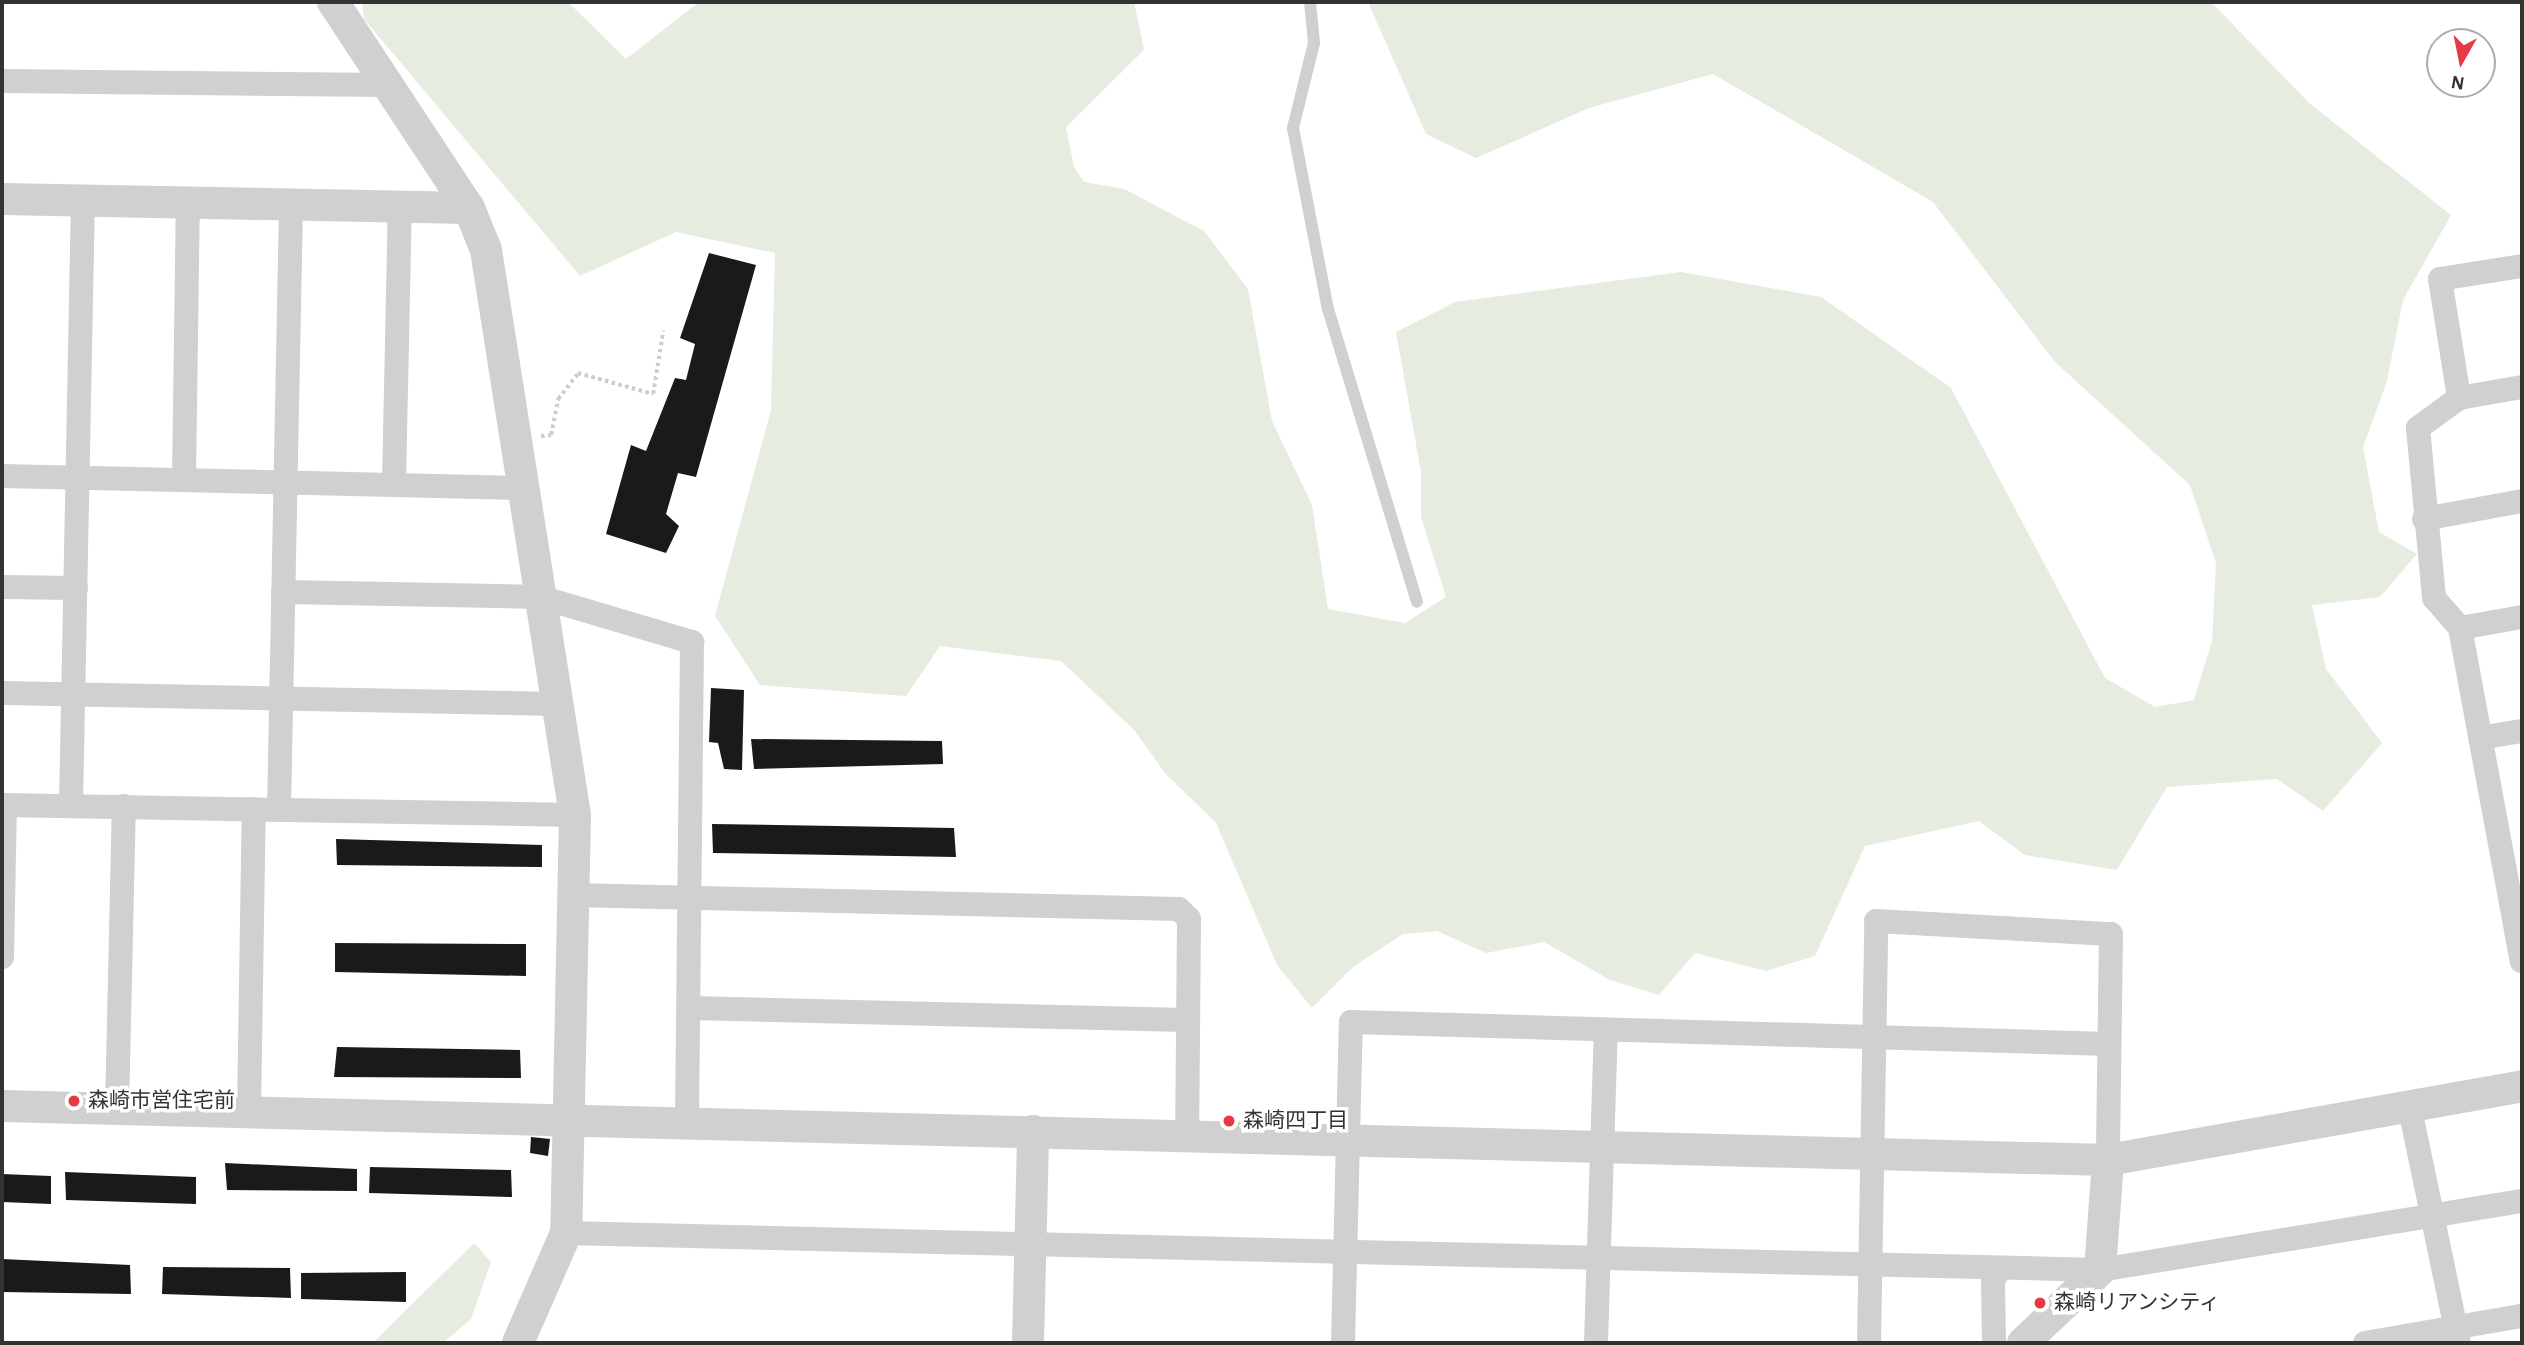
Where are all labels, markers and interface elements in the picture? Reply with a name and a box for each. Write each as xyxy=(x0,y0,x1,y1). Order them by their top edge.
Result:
north arrow xyxy=(2426,28,2496,98)
text: N xyxy=(2450,72,2466,93)
place label: 森崎市営住宅前 xyxy=(88,1088,235,1114)
marker: 森崎市営住宅前 xyxy=(66,1093,82,1109)
place label: 森崎四丁目 xyxy=(1243,1108,1348,1134)
marker: 森崎四丁目 xyxy=(1221,1113,1237,1129)
place label: 森崎リアンシティ xyxy=(2054,1290,2222,1316)
marker: 森崎リアンシティ xyxy=(2032,1295,2048,1311)

